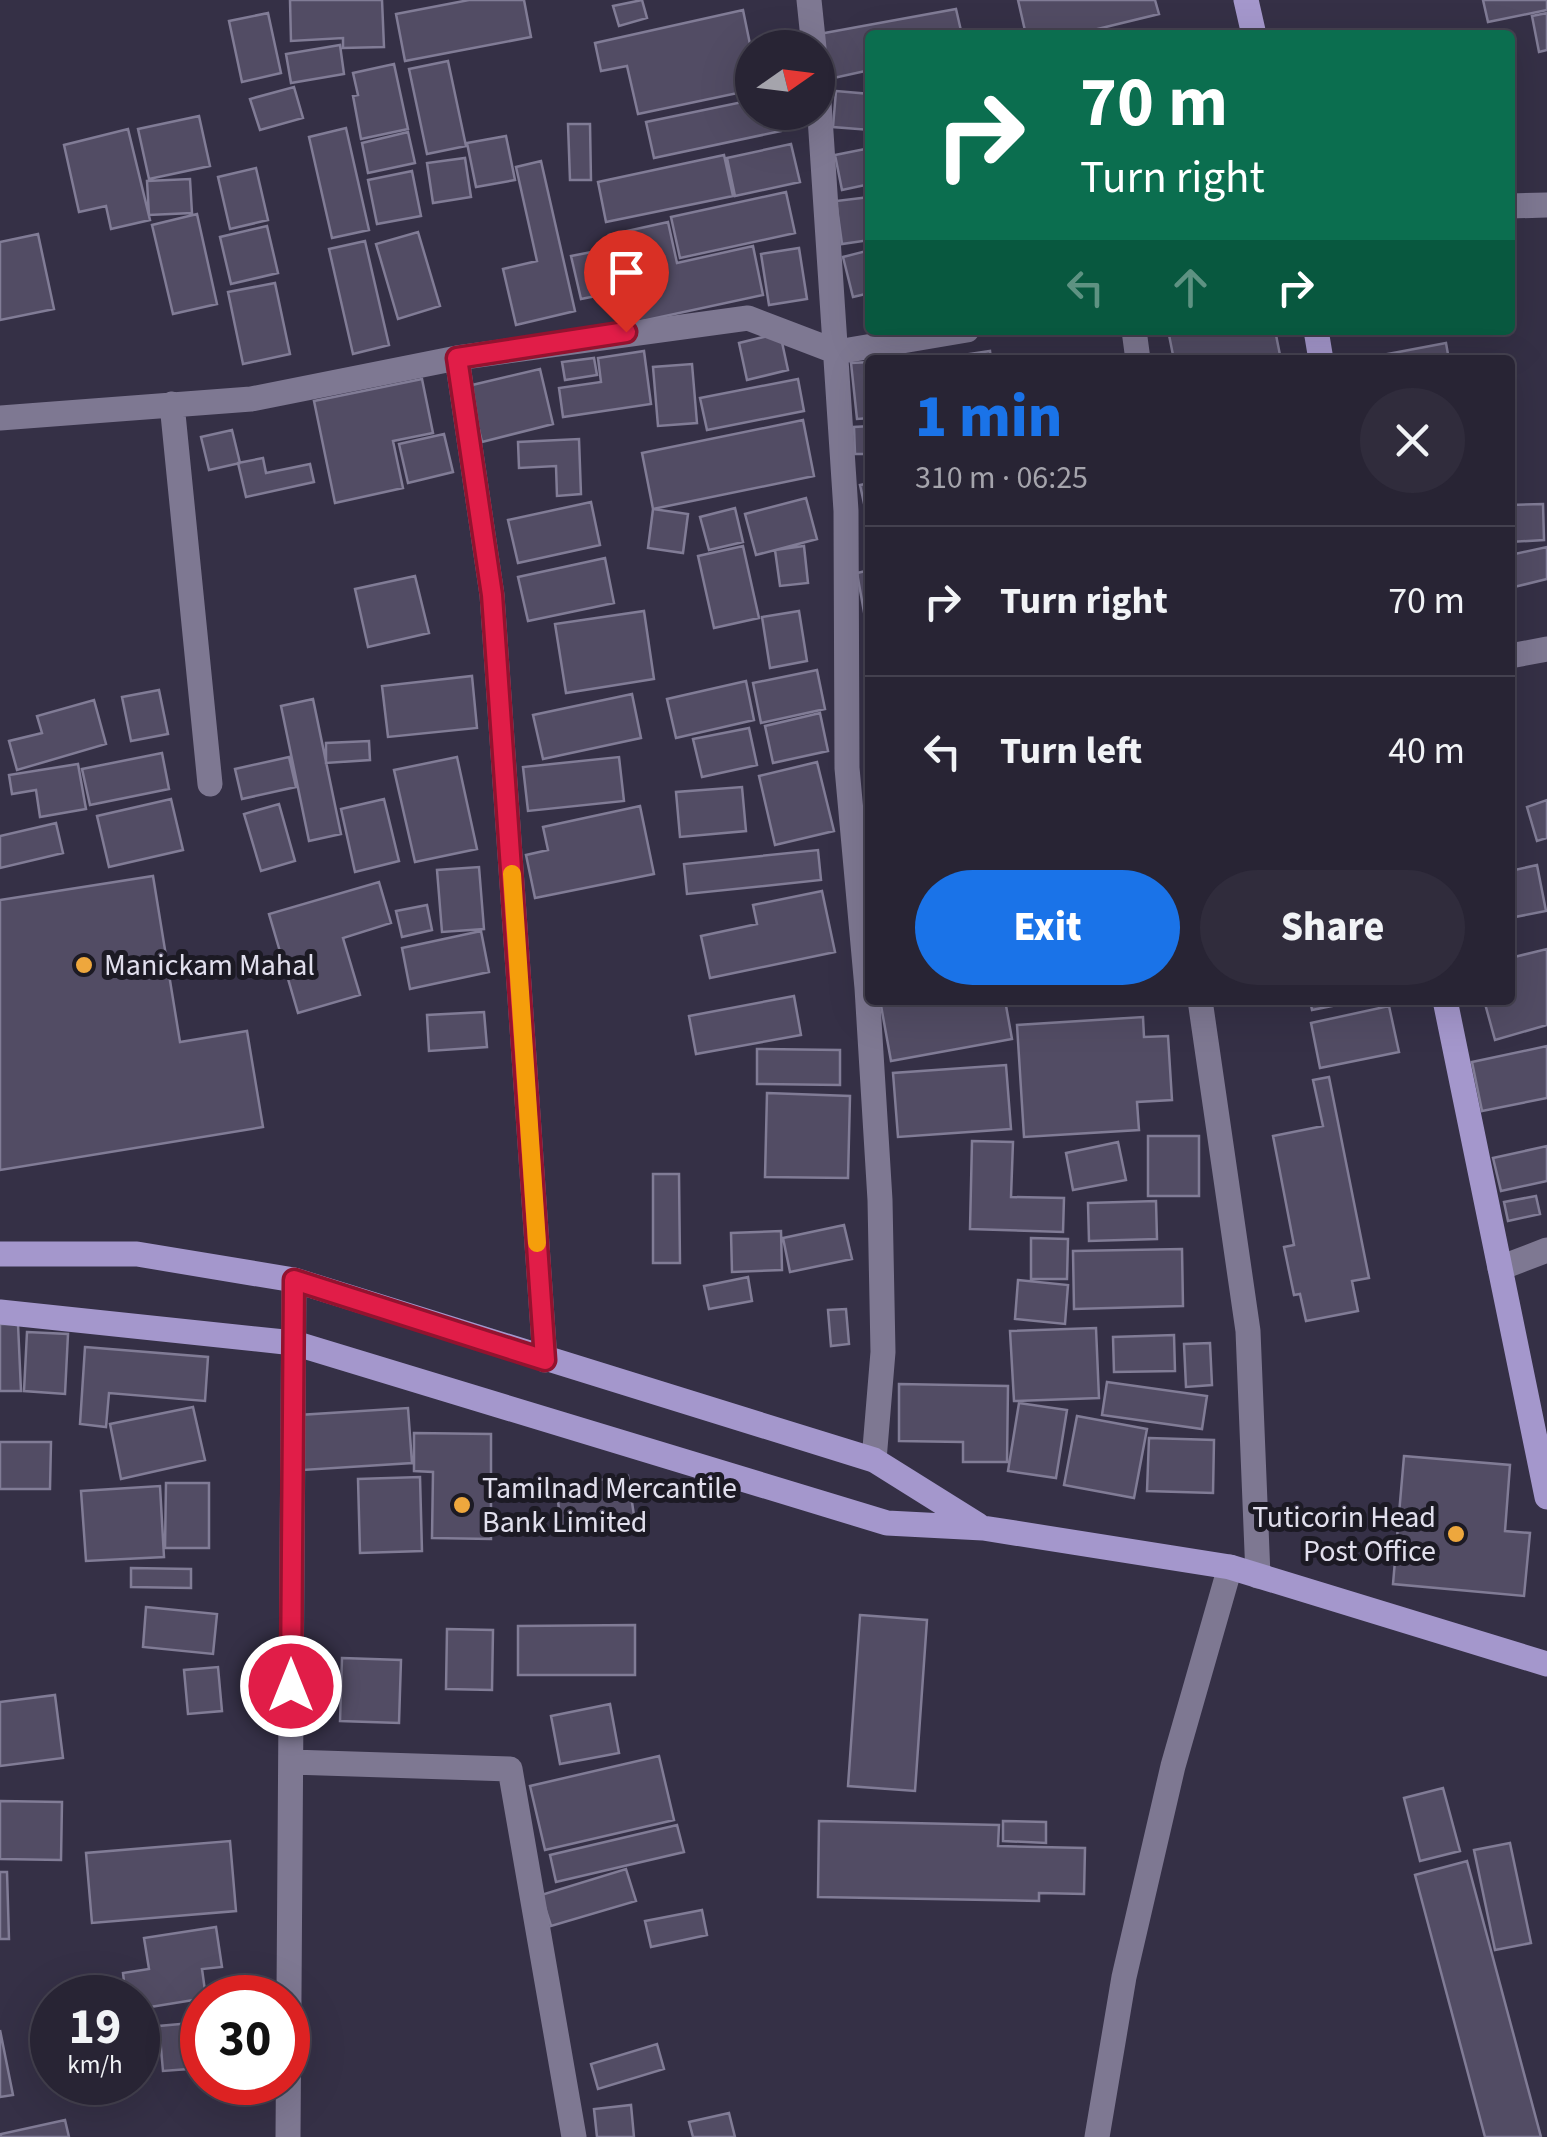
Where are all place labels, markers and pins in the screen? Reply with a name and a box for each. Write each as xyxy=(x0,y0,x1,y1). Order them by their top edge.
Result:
pin xyxy=(584,230,669,333)
place label: Manickam Mahal xyxy=(104,944,315,987)
marker: Manickam Mahal xyxy=(73,954,95,976)
place label: Tamilnad Mercantile Bank Limited xyxy=(482,1467,737,1544)
marker: Tamilnad Mercantile Bank Limited xyxy=(451,1494,473,1516)
place label: Tuticorin Head Post Office xyxy=(1252,1496,1436,1573)
marker: Tuticorin Head Post Office xyxy=(1445,1523,1467,1545)

